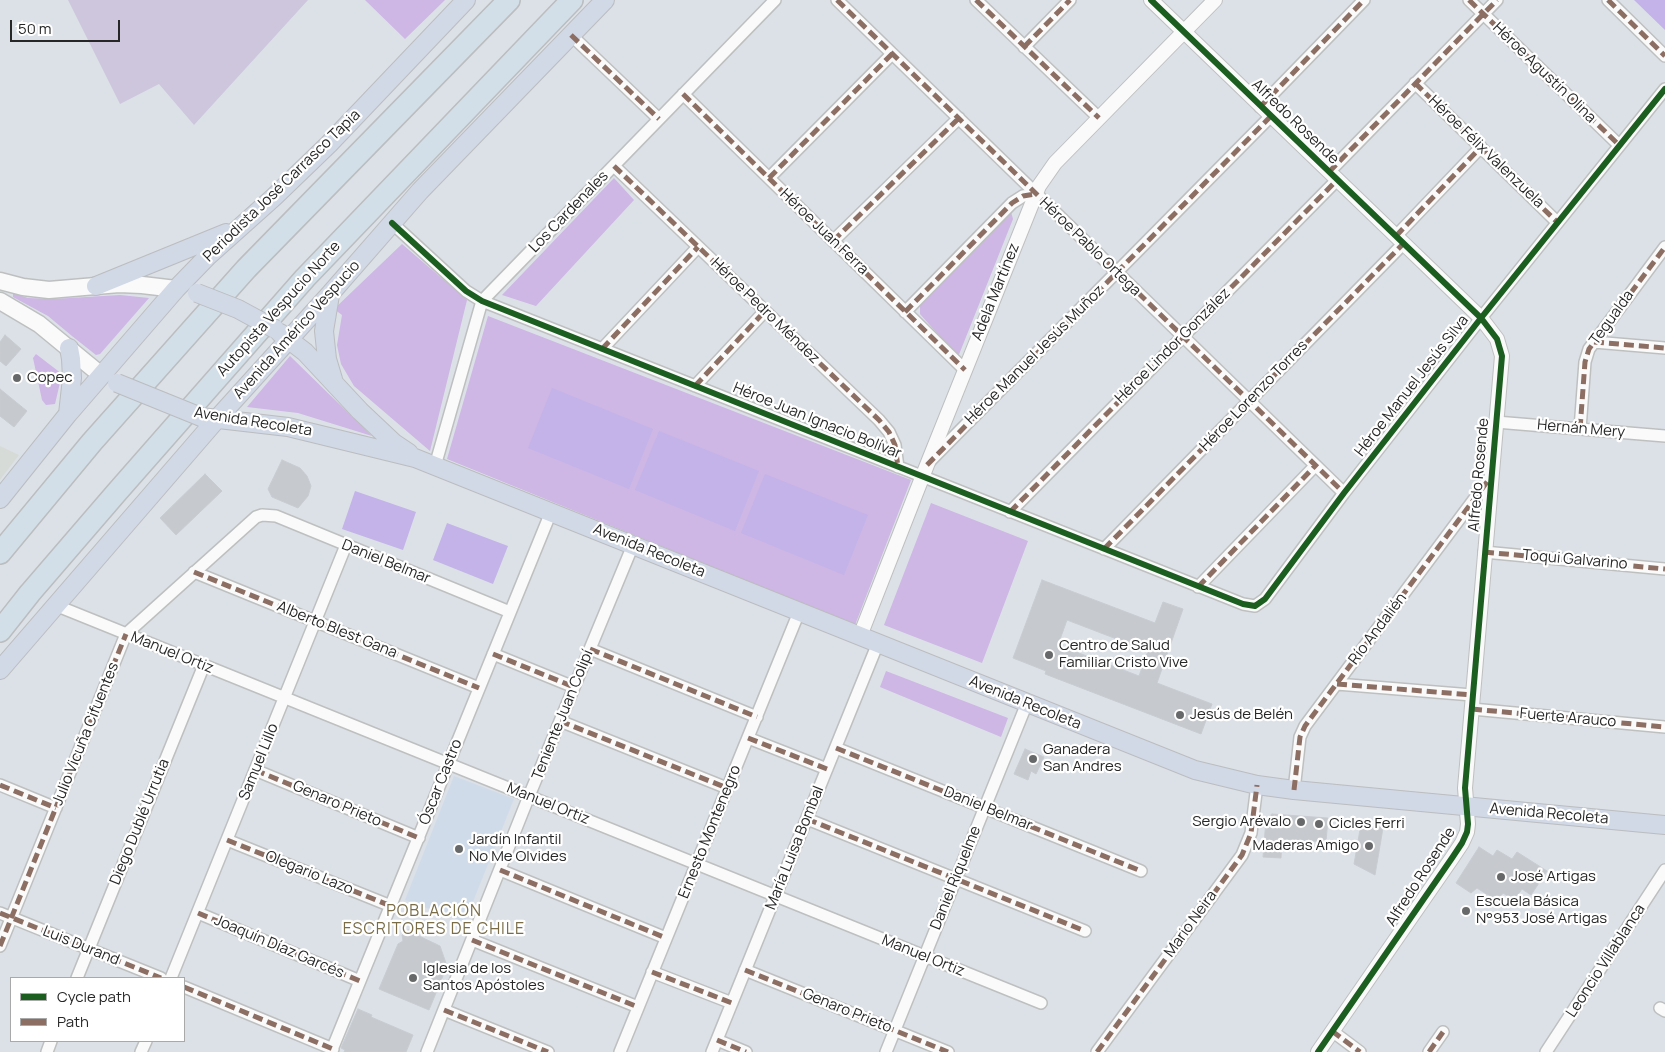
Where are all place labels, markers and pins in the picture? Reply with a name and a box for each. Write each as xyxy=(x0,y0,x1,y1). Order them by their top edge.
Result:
place label: Copec xyxy=(27,369,73,387)
marker: Copec xyxy=(11,372,23,384)
place label: Centro de Salud Familiar Cristo Vive xyxy=(1059,637,1188,672)
marker: Centro de Salud Familiar Cristo Vive xyxy=(1043,649,1055,661)
place label: Jesús de Belén xyxy=(1190,706,1293,724)
marker: Jesús de Belén xyxy=(1174,709,1186,721)
place label: Ganadera San Andres xyxy=(1043,741,1122,776)
marker: Ganadera San Andres xyxy=(1027,753,1039,765)
place label: Sergio Arévalo xyxy=(1192,813,1291,831)
place label: Cicles Ferri xyxy=(1329,815,1405,833)
marker: Sergio Arévalo xyxy=(1295,816,1307,828)
marker: Cicles Ferri xyxy=(1313,818,1325,830)
place label: Jardín Infantil No Me Olvides xyxy=(469,831,567,866)
place label: Maderas Amigo xyxy=(1253,837,1359,855)
marker: Maderas Amigo xyxy=(1363,840,1375,852)
marker: Jardín Infantil No Me Olvides xyxy=(453,843,465,855)
place label: José Artigas xyxy=(1511,868,1596,886)
marker: José Artigas xyxy=(1495,871,1507,883)
place label: Escuela Básica N°953 José Artigas xyxy=(1476,893,1607,928)
marker: Escuela Básica N°953 José Artigas xyxy=(1460,905,1472,917)
place label: Iglesia de los Santos Apóstoles xyxy=(423,960,545,995)
marker: Iglesia de los Santos Apóstoles xyxy=(407,972,419,984)

